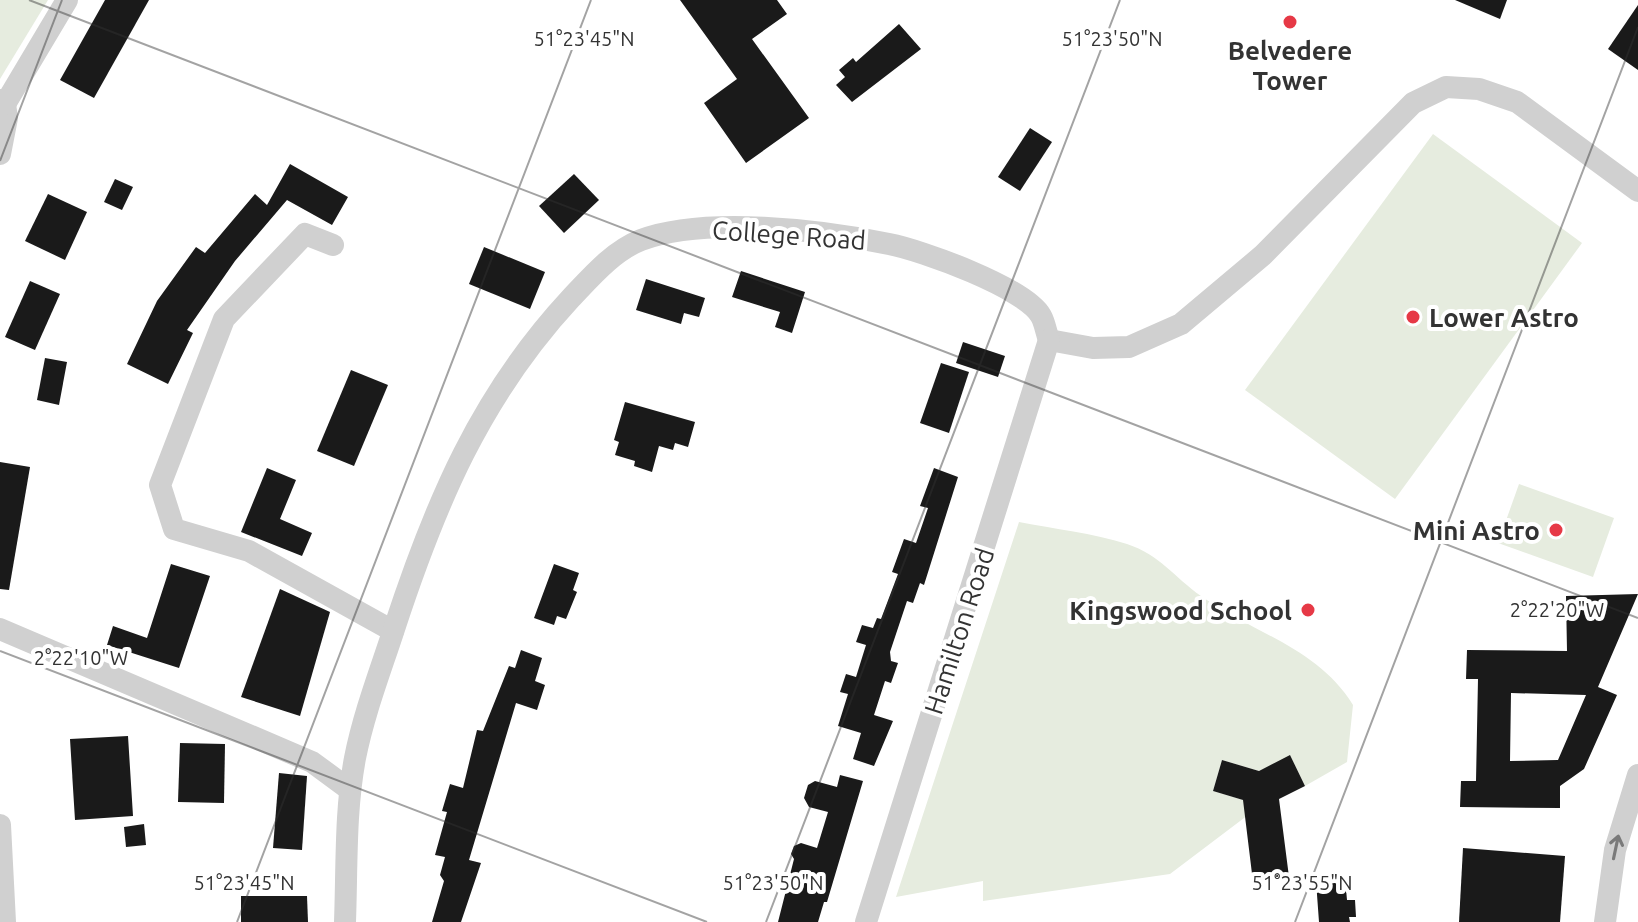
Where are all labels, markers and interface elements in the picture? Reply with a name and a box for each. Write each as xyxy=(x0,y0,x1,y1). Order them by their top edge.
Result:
marker: Belvedere Tower xyxy=(1281,13,1299,31)
text: 51°23'45"N xyxy=(533,27,635,50)
text: 51°23'50"N xyxy=(1061,27,1163,50)
place label: Belvedere Tower xyxy=(1228,36,1352,95)
street label: College Road xyxy=(711,215,867,255)
place label: Lower Astro xyxy=(1429,303,1579,332)
marker: Lower Astro xyxy=(1404,308,1422,326)
place label: Mini Astro xyxy=(1413,516,1540,545)
marker: Mini Astro xyxy=(1547,521,1565,539)
street label: Hamilton Road xyxy=(918,544,1000,718)
place label: Kingswood School xyxy=(1069,596,1292,625)
text: 2°22'20"W xyxy=(1510,598,1604,621)
marker: Kingswood School xyxy=(1299,601,1317,619)
text: 2°22'10"W xyxy=(34,646,128,669)
one-way arrow xyxy=(1609,835,1624,861)
text: 51°23'45"N xyxy=(193,871,295,894)
text: 51°23'50"N xyxy=(722,871,824,894)
text: 51°23'55"N xyxy=(1251,871,1353,894)

